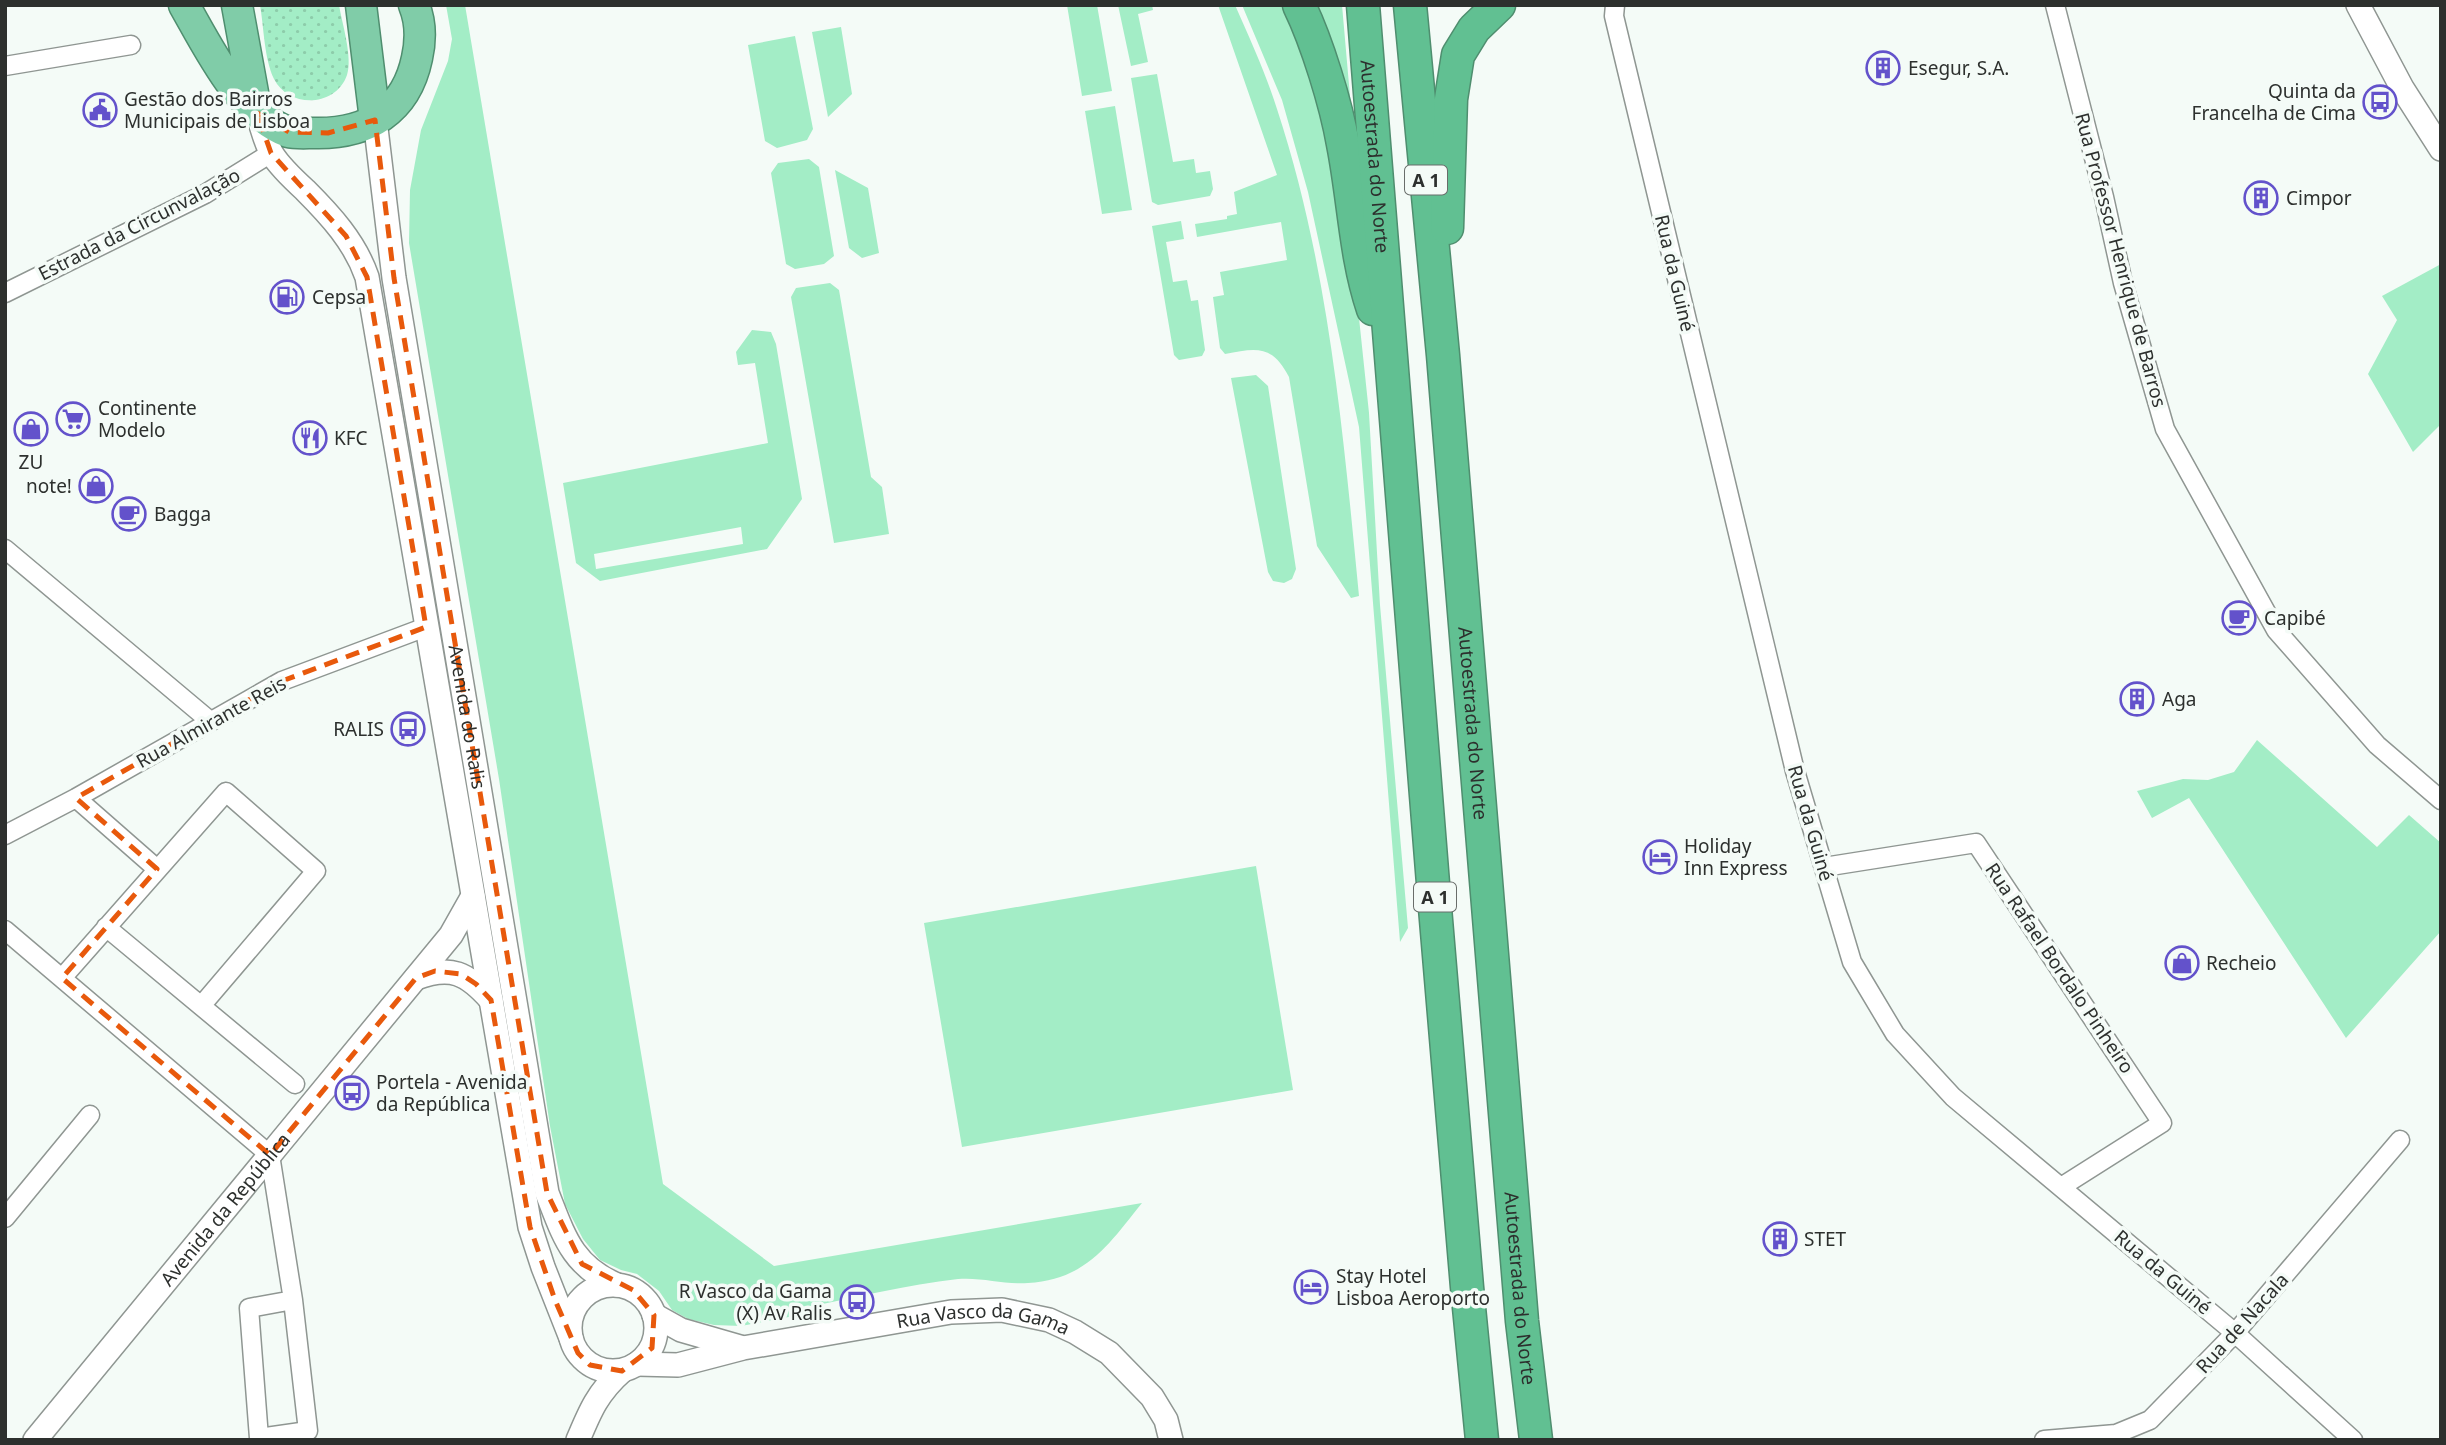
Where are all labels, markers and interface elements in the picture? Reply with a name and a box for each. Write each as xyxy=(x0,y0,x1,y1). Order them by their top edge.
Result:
building icon: Esegur, S.A. xyxy=(1864,49,1902,87)
place label: Esegur, S.A. xyxy=(1908,55,2009,81)
street label: Autoestrada do Norte xyxy=(1354,59,1396,254)
place label: Quinta da Francelha de Cima xyxy=(2192,78,2356,126)
bus stop icon: Quinta da Francelha de Cima xyxy=(2361,83,2399,121)
place label: Gestão dos Bairros Municipais de Lisboa xyxy=(124,86,310,134)
public building icon: Gestão dos Bairros Municipais de Lisboa xyxy=(81,91,119,129)
street label: Rua Professor Henrique de Barros xyxy=(2069,110,2173,410)
street label: Estrada da Circunvalação xyxy=(34,162,244,286)
road number: A 1 xyxy=(1405,166,1447,195)
building icon: Cimpor xyxy=(2242,179,2280,217)
place label: Cimpor xyxy=(2286,185,2352,211)
street label: Rua da Guiné xyxy=(1649,212,1701,334)
fuel station icon: Cepsa xyxy=(268,278,306,316)
place label: Cepsa xyxy=(312,284,366,310)
place label: Continente Modelo xyxy=(98,395,197,443)
supermarket icon: Continente Modelo xyxy=(54,400,92,438)
shop icon: ZU xyxy=(12,410,50,448)
restaurant icon: KFC xyxy=(291,419,329,457)
place label: KFC xyxy=(334,425,368,451)
place label: ZU xyxy=(19,449,43,475)
shop icon: note! xyxy=(77,467,115,505)
place label: note! xyxy=(26,473,72,499)
cafe icon: Bagga xyxy=(110,495,148,533)
place label: Bagga xyxy=(154,501,211,527)
cafe icon: Capibé xyxy=(2220,599,2258,637)
place label: Capibé xyxy=(2264,605,2326,631)
street label: Autoestrada do Norte xyxy=(1452,626,1494,821)
street label: Avenida do Ralis xyxy=(443,643,492,791)
street label: Rua Almirante Reis xyxy=(131,670,291,774)
building icon: Aga xyxy=(2118,680,2156,718)
place label: Aga xyxy=(2162,686,2197,712)
bus stop icon: RALIS xyxy=(389,710,427,748)
place label: RALIS xyxy=(333,716,384,742)
street label: Rua da Guiné xyxy=(1782,762,1840,884)
place label: Holiday Inn Express xyxy=(1684,833,1788,881)
hotel icon: Holiday Inn Express xyxy=(1641,838,1679,876)
street label: Rua Rafael Bordalo Pinheiro xyxy=(1980,858,2140,1078)
road number: A 1 xyxy=(1414,882,1456,912)
shop icon: Recheio xyxy=(2163,944,2201,982)
place label: Recheio xyxy=(2206,950,2277,976)
place label: Portela - Avenida da República xyxy=(376,1069,527,1117)
bus stop icon: Portela - Avenida da República xyxy=(333,1074,371,1112)
street label: Avenida da República xyxy=(154,1127,296,1291)
street label: Autoestrada do Norte xyxy=(1498,1191,1542,1386)
building icon: STET xyxy=(1761,1220,1799,1258)
street label: Rua da Guiné xyxy=(2109,1224,2217,1320)
place label: STET xyxy=(1804,1226,1847,1252)
place label: Stay Hotel Lisboa Aeroporto xyxy=(1336,1263,1490,1311)
street label: Rua de Nacala xyxy=(2190,1267,2294,1379)
hotel icon: Stay Hotel Lisboa Aeroporto xyxy=(1292,1268,1330,1306)
place label: R Vasco da Gama (X) Av Ralis xyxy=(679,1278,832,1326)
bus stop icon: R Vasco da Gama (X) Av Ralis xyxy=(838,1283,876,1321)
street label: Rua Vasco da Gama xyxy=(894,1297,1074,1341)

